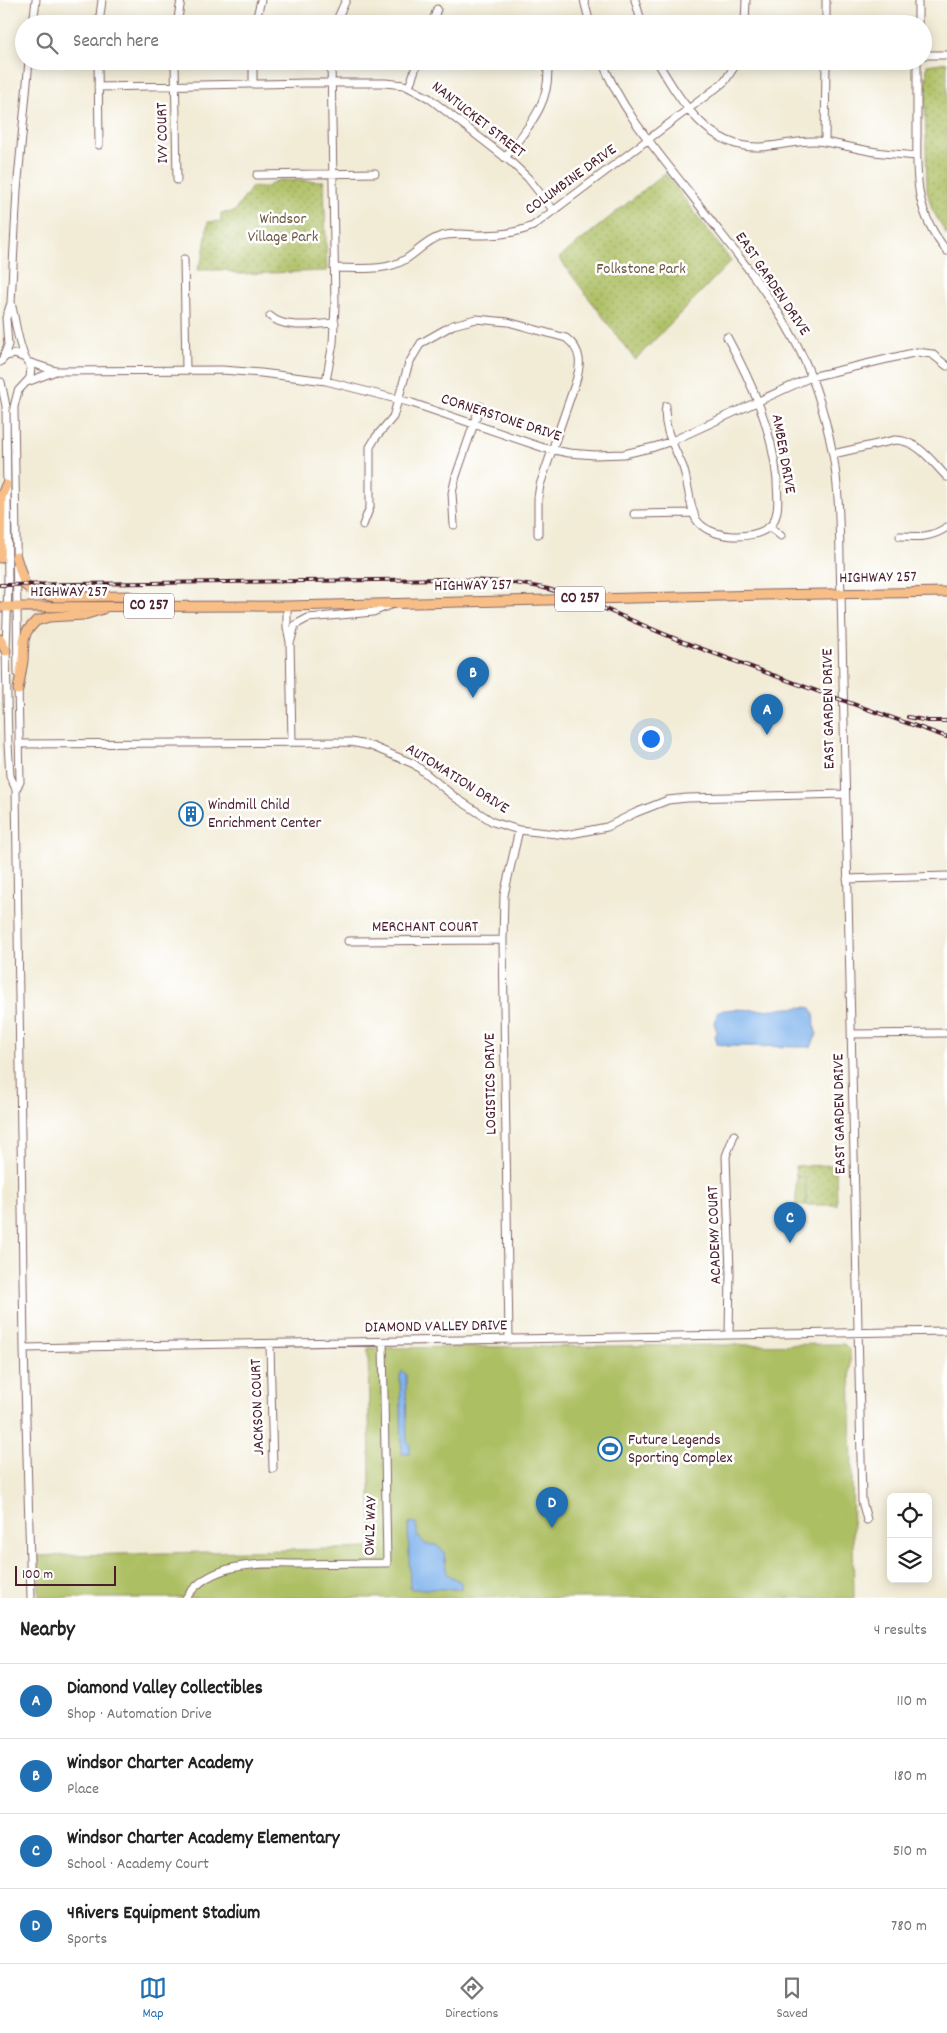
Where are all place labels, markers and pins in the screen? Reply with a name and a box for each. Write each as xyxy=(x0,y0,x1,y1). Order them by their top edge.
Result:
pin: B xyxy=(457,657,489,698)
pin: A xyxy=(751,694,783,735)
place label: Windmill Child Enrichment Center xyxy=(208,794,322,835)
building icon: Windmill Child Enrichment Center xyxy=(178,801,204,827)
pin: C xyxy=(774,1202,806,1243)
place label: Future Legends Sporting Complex xyxy=(628,1429,733,1470)
sports icon: Future Legends Sporting Complex xyxy=(597,1436,623,1462)
pin: D xyxy=(536,1487,568,1528)

